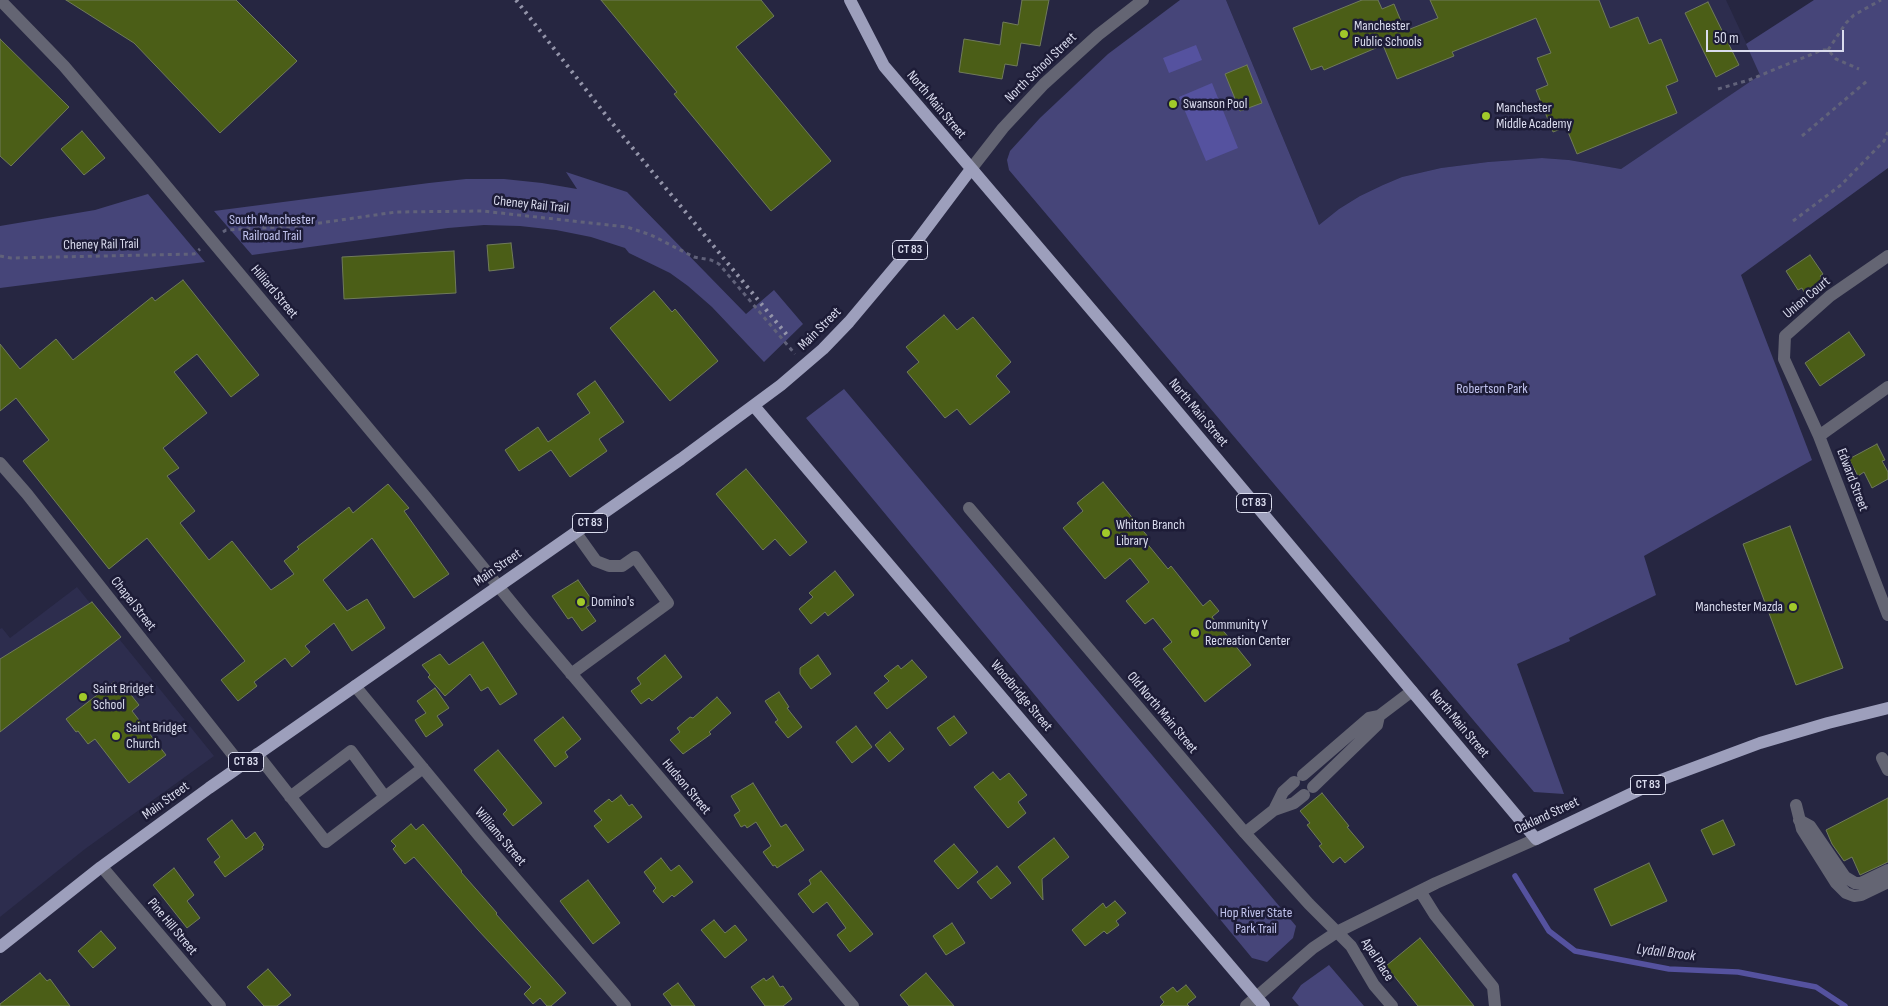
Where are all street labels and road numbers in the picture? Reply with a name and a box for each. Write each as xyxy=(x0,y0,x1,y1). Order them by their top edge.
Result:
street label: North School Street xyxy=(1002,30,1080,106)
street label: North Main Street xyxy=(903,68,969,142)
street label: Cheney Rail Trail xyxy=(492,193,570,217)
street label: Cheney Rail Trail xyxy=(63,236,139,254)
road number: CT 83 xyxy=(892,240,928,260)
street label: Hilliard Street xyxy=(247,262,301,322)
street label: Union Court xyxy=(1780,273,1834,323)
street label: Main Street xyxy=(795,304,845,354)
street label: North Main Street xyxy=(1165,376,1231,450)
street label: Edward Street xyxy=(1832,446,1872,514)
road number: CT 83 xyxy=(1236,493,1272,512)
road number: CT 83 xyxy=(572,514,608,532)
street label: Main Street xyxy=(471,546,525,590)
street label: Chapel Street xyxy=(107,574,159,634)
street label: Woodbridge Street xyxy=(986,657,1056,735)
street label: Old North Main Street xyxy=(1123,669,1201,757)
street label: North Main Street xyxy=(1426,687,1492,761)
road number: CT 83 xyxy=(228,752,264,772)
street label: Hudson Street xyxy=(658,756,714,818)
road number: CT 83 xyxy=(1630,776,1666,794)
street label: Main Street xyxy=(139,778,193,824)
street label: Oakland Street xyxy=(1512,794,1582,838)
street label: Williams Street xyxy=(471,804,529,870)
street label: Pine Hill Street xyxy=(143,895,201,959)
street label: Apel Place xyxy=(1357,935,1397,985)

